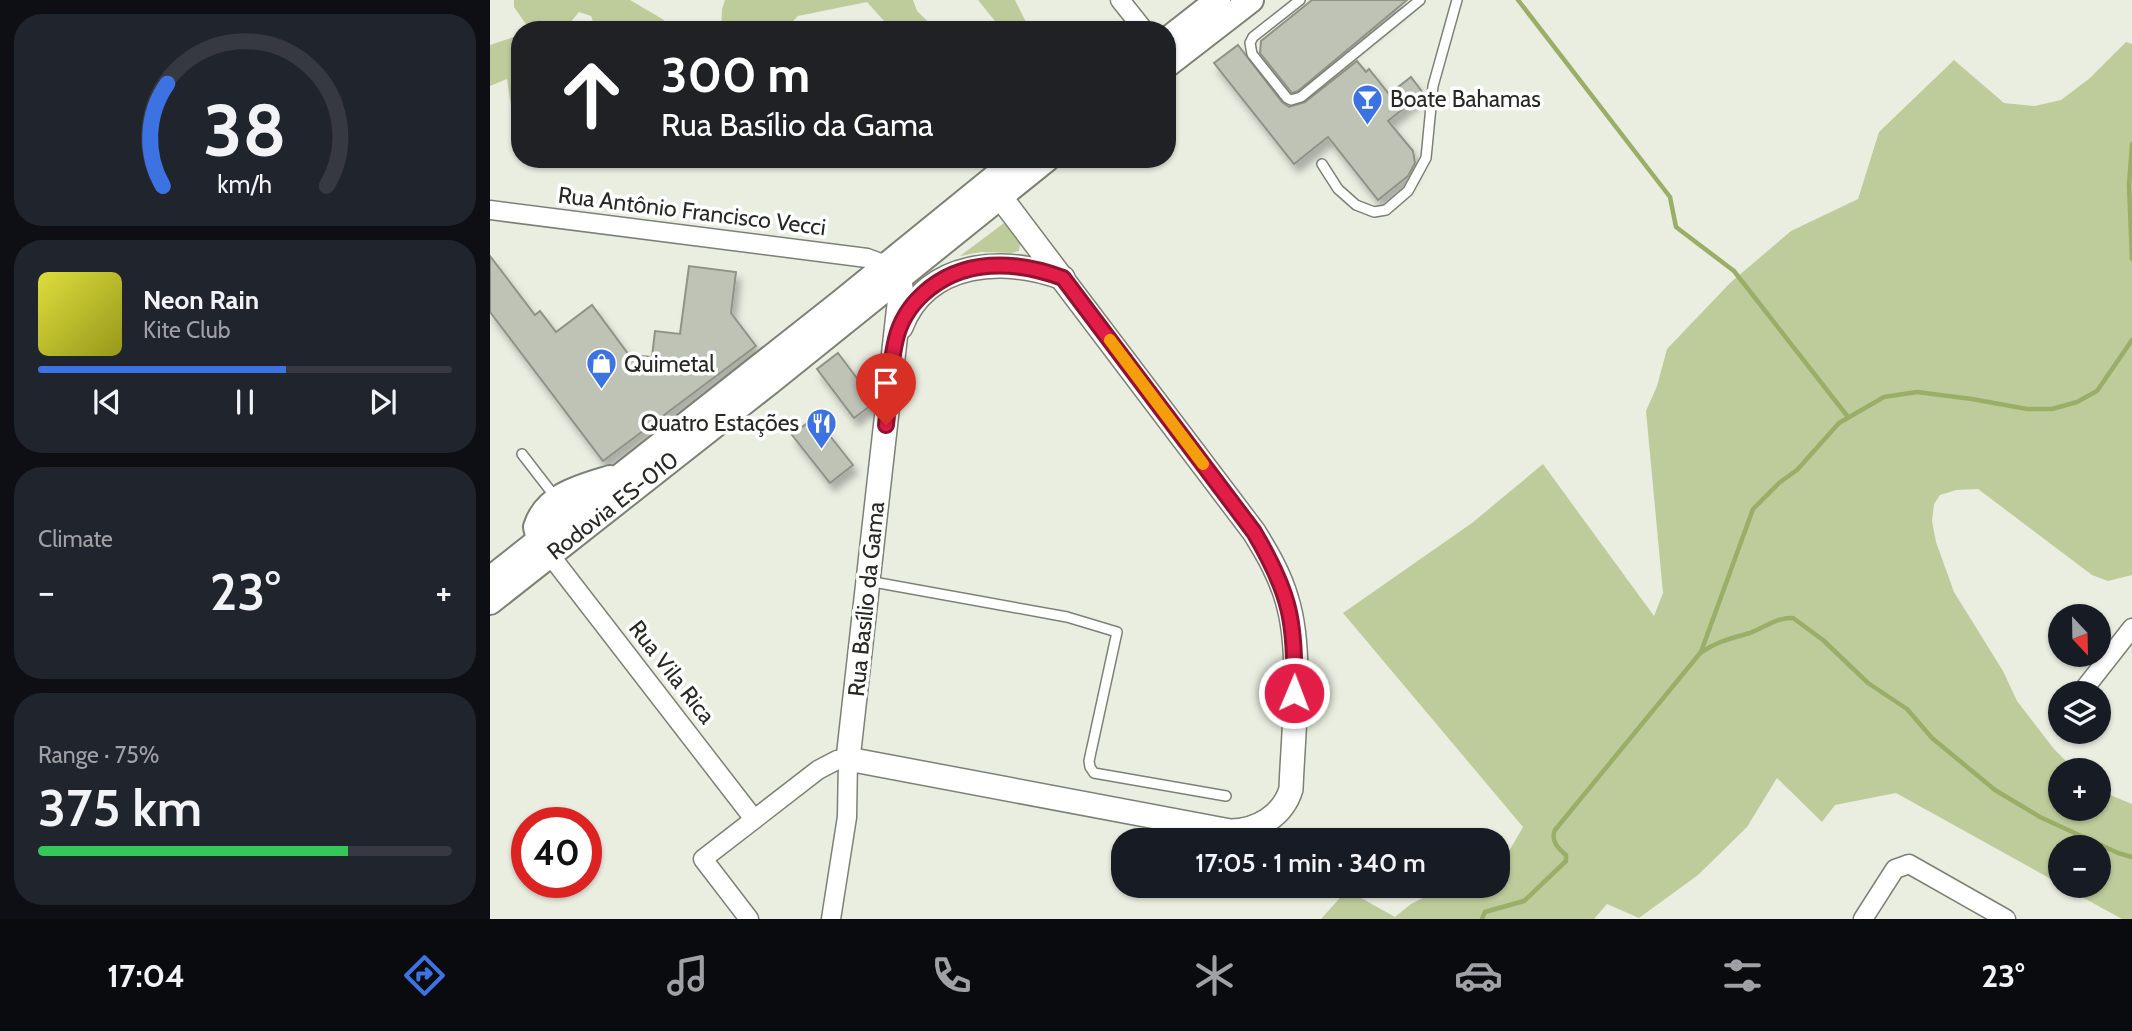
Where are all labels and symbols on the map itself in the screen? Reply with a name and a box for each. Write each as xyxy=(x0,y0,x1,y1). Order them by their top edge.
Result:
bar icon: Boate Bahamas xyxy=(1350,82,1384,126)
place label: Boate Bahamas xyxy=(1390,85,1541,113)
street label: Rua Antônio Francisco Vecci xyxy=(557,181,827,241)
shop icon: Quimetal xyxy=(584,347,618,391)
place label: Quimetal xyxy=(624,350,715,378)
pin xyxy=(856,353,916,425)
restaurant icon: Quatro Estações xyxy=(805,406,839,450)
place label: Quatro Estações xyxy=(641,409,799,437)
street label: Rodovia ES-010 xyxy=(541,445,684,566)
street label: Rua Basílio da Gama xyxy=(842,500,890,698)
north arrow xyxy=(2048,604,2110,667)
street label: Rua Vila Rica xyxy=(623,615,721,729)
position arrow xyxy=(1257,656,1331,730)
speed limit sign: 40 xyxy=(511,807,602,898)

